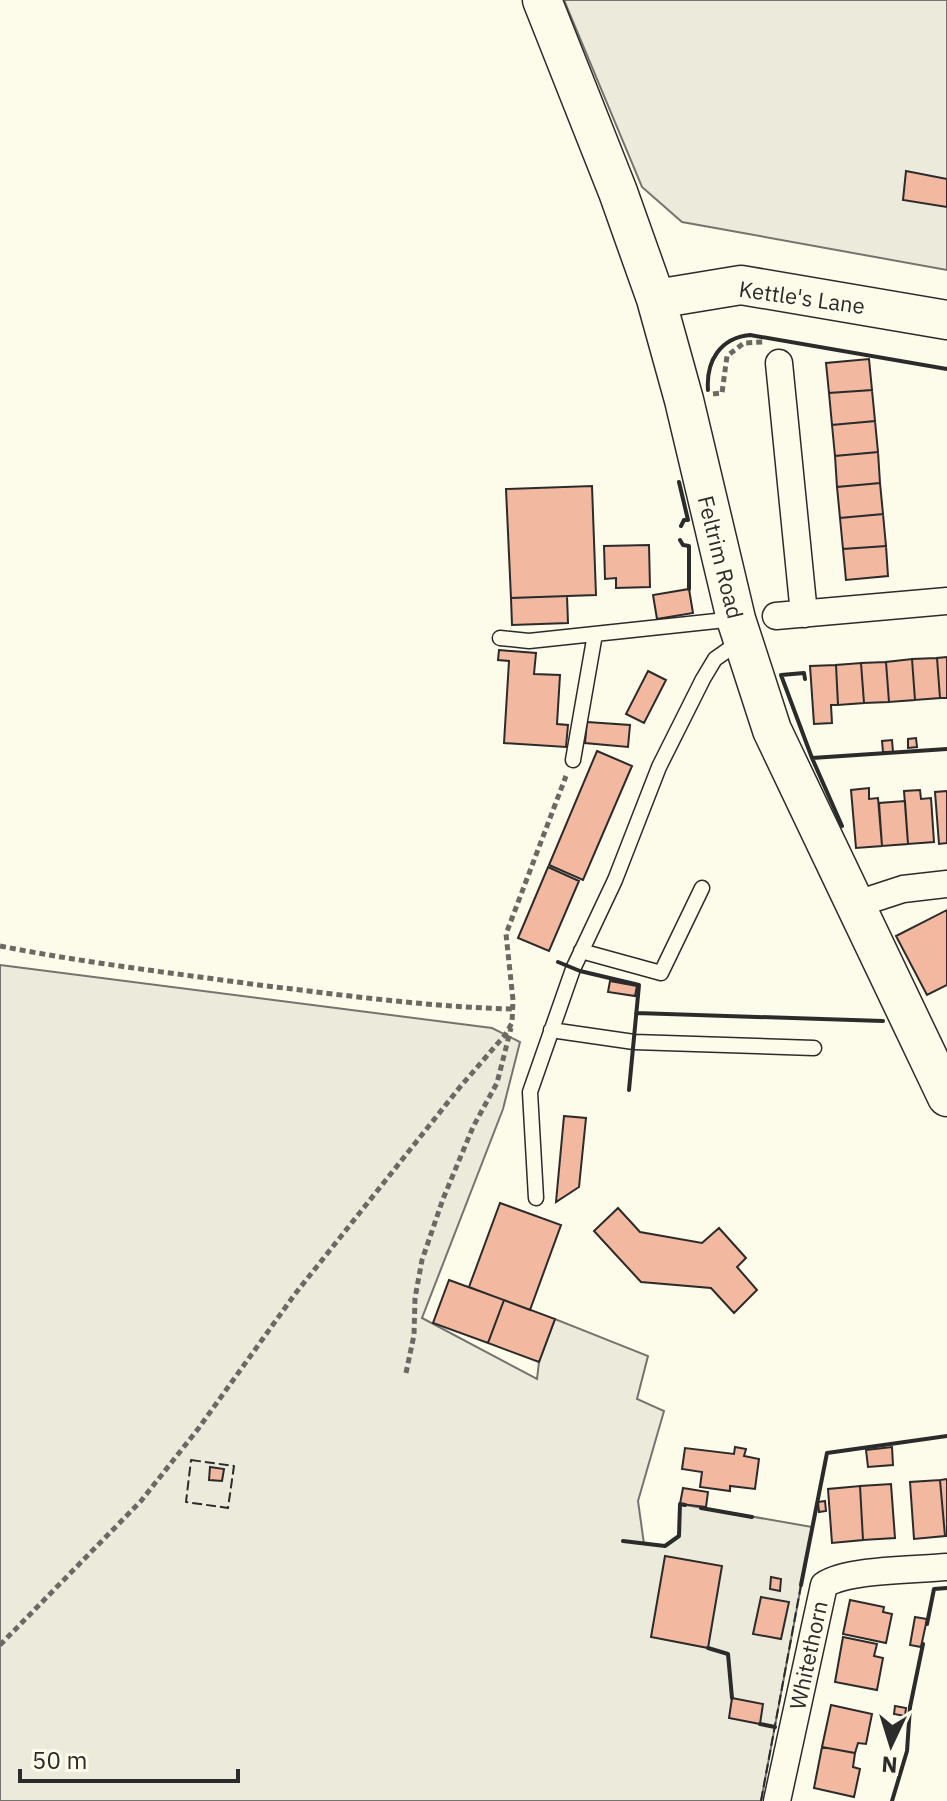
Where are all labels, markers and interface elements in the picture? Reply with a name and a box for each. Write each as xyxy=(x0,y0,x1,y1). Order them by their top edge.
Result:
street label: Kettle's Lane xyxy=(737,274,867,320)
street label: Feltrim Road xyxy=(692,492,750,622)
street label: Whitethorn xyxy=(782,1598,834,1712)
north arrow xyxy=(851,1705,931,1785)
scale bar xyxy=(20,1733,238,1783)
text: 50 m xyxy=(32,1744,87,1776)
text: N xyxy=(881,1750,899,1780)

